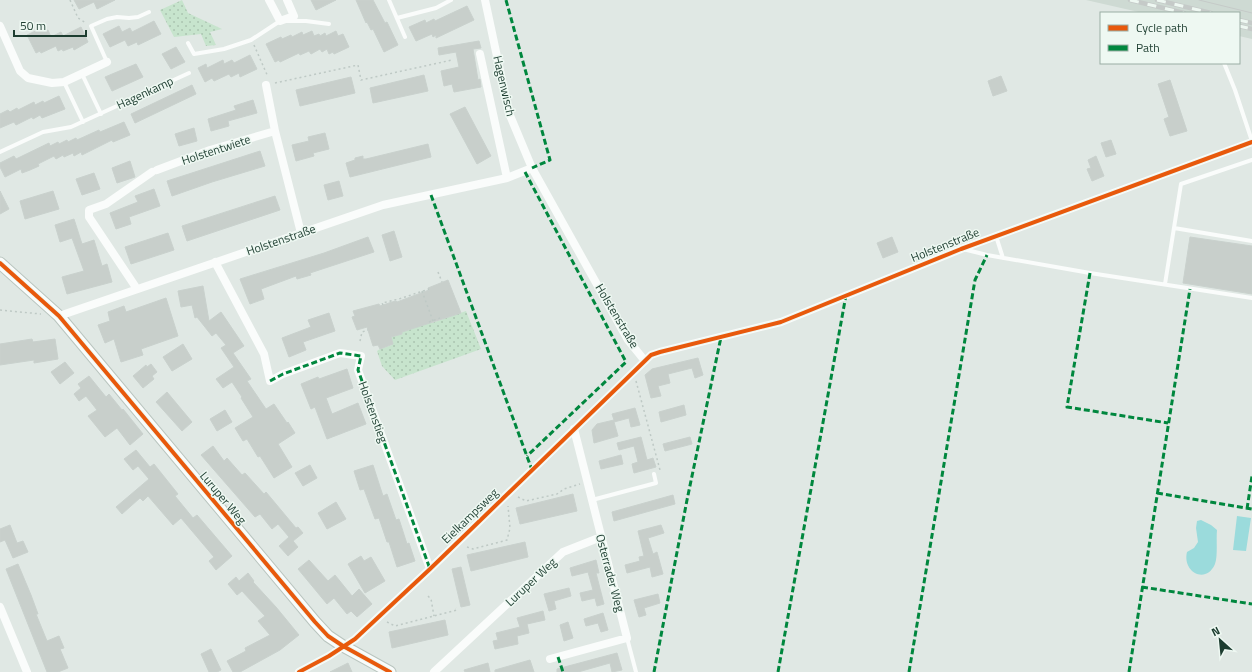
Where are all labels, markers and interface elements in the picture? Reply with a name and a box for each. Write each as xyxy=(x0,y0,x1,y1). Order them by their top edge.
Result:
scale bar xyxy=(14,12,86,38)
legend xyxy=(1100,12,1240,64)
text: 50 m xyxy=(20,16,46,35)
text: Cycle path xyxy=(1136,18,1188,37)
text: Path xyxy=(1136,38,1160,57)
street label: Hagenwisch xyxy=(488,54,521,118)
street label: Hagenkamp xyxy=(113,71,176,114)
street label: Holstentwiete xyxy=(179,129,253,170)
street label: Holstenstraße xyxy=(244,219,318,260)
street label: Holstenstraße xyxy=(908,222,982,267)
street label: Holstenstraße xyxy=(591,280,644,352)
street label: Holstenstieg xyxy=(354,378,393,445)
street label: Luruper Weg xyxy=(195,467,251,528)
street label: Eielkampsweg xyxy=(437,483,503,548)
street label: Osterrader Weg xyxy=(591,532,630,614)
street label: Luruper Weg xyxy=(501,553,561,611)
north arrow xyxy=(1200,620,1240,660)
text: N xyxy=(1208,622,1222,640)

